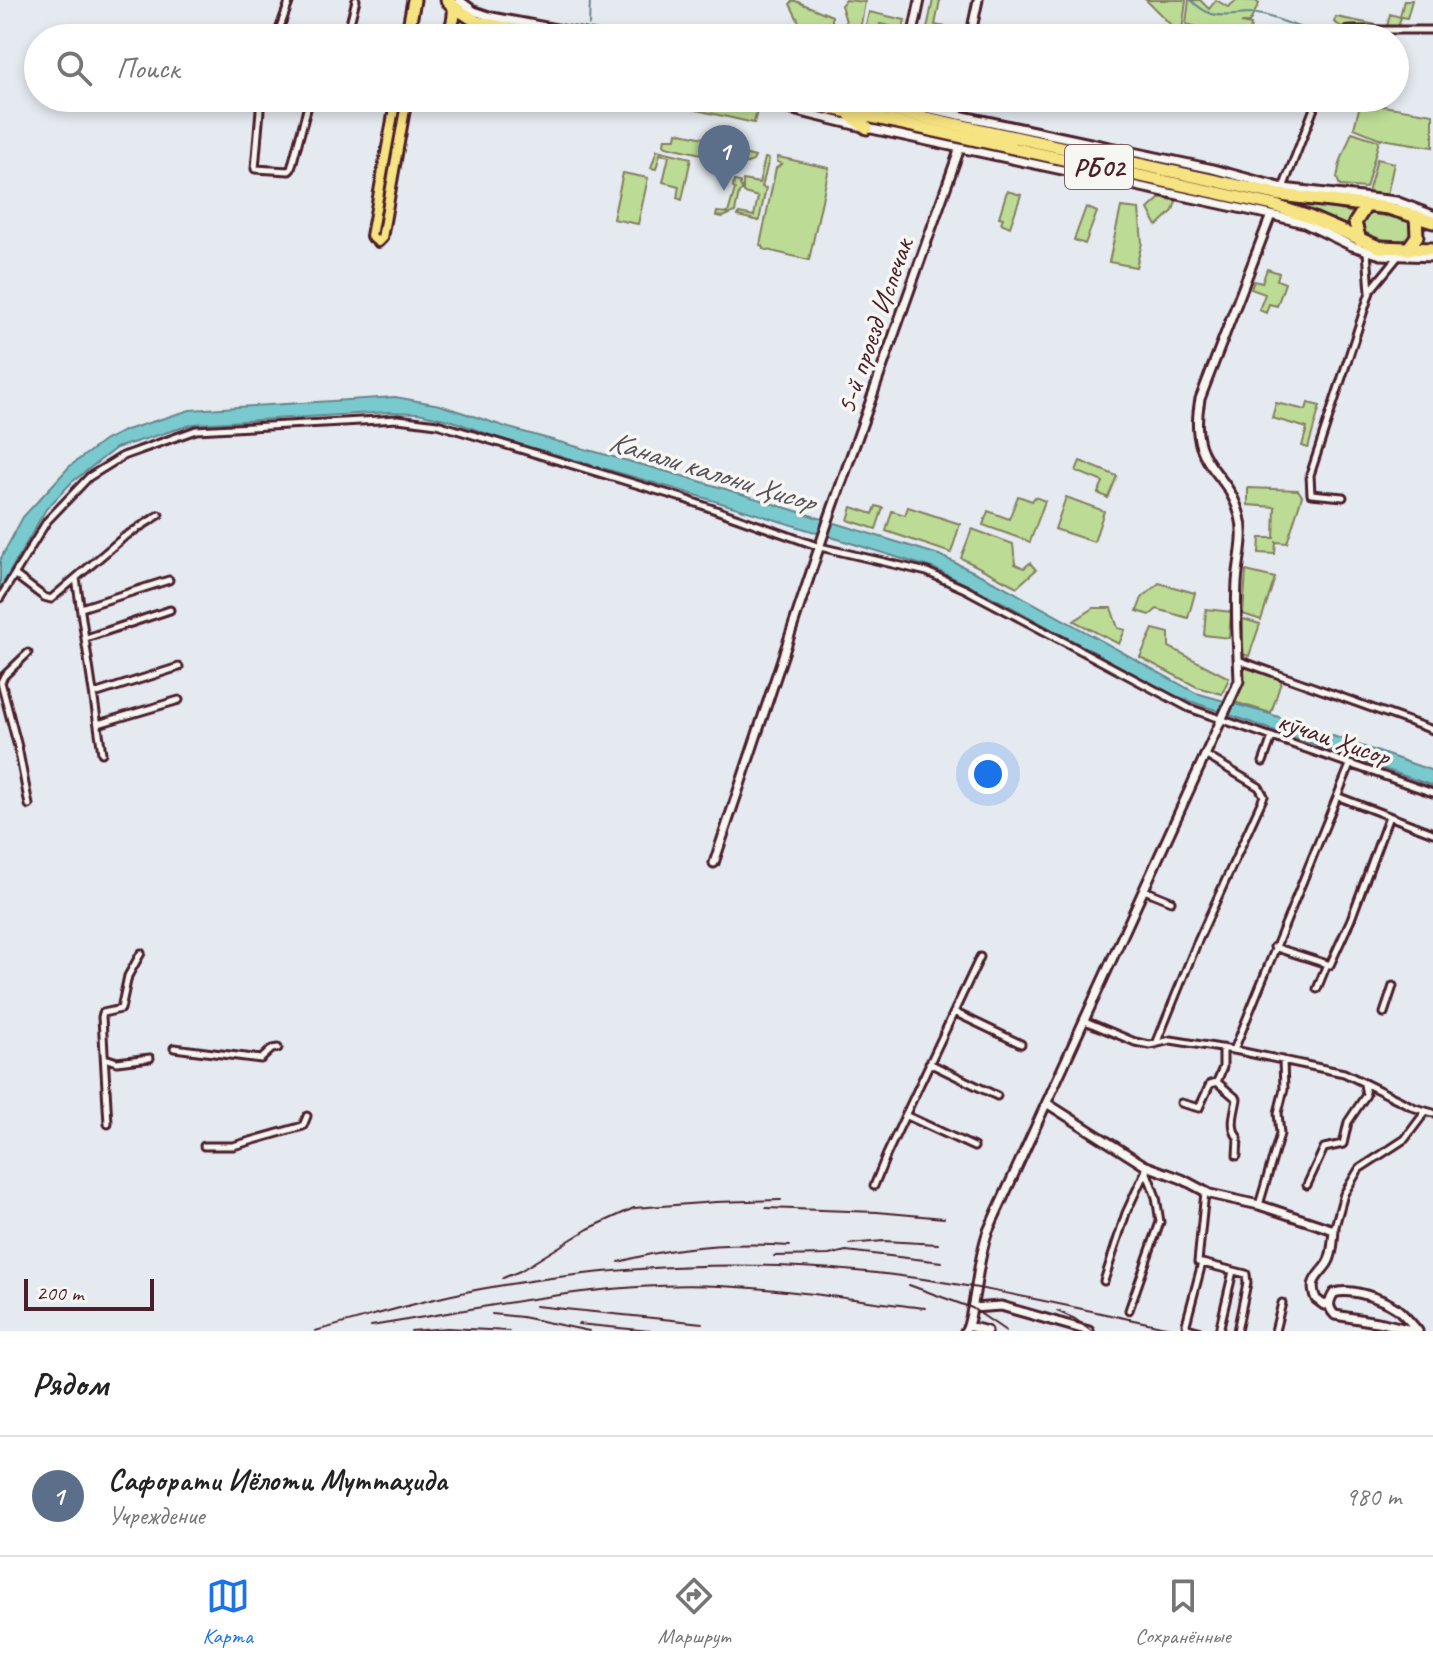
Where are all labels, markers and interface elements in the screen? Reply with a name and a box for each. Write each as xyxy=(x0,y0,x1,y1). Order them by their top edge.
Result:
search box xyxy=(24,24,1409,112)
icon: search xyxy=(52,46,96,90)
text: Поиск xyxy=(116,49,179,87)
pin: 1 xyxy=(698,125,750,191)
road number: РБ02 xyxy=(1065,145,1133,189)
street label: 5-й проезд Испечак xyxy=(828,231,921,418)
water label: Канали калони Ҳисор xyxy=(605,422,824,522)
street label: кӯчаи Ҳисор xyxy=(1273,702,1396,774)
your location xyxy=(968,754,1008,794)
scale bar xyxy=(24,1275,154,1311)
text: 200 m xyxy=(36,1279,83,1307)
text: Рядом xyxy=(32,1362,108,1405)
text: Сафорати Иёлоти Муттаҳида xyxy=(108,1461,447,1499)
text: 1 xyxy=(52,1480,64,1513)
text: 980 m xyxy=(1345,1480,1401,1513)
text: Учреждение xyxy=(108,1499,204,1532)
tab: Карта xyxy=(202,1574,253,1650)
tab: Маршрут xyxy=(658,1574,730,1650)
tab: Сохранённые xyxy=(1135,1574,1231,1650)

